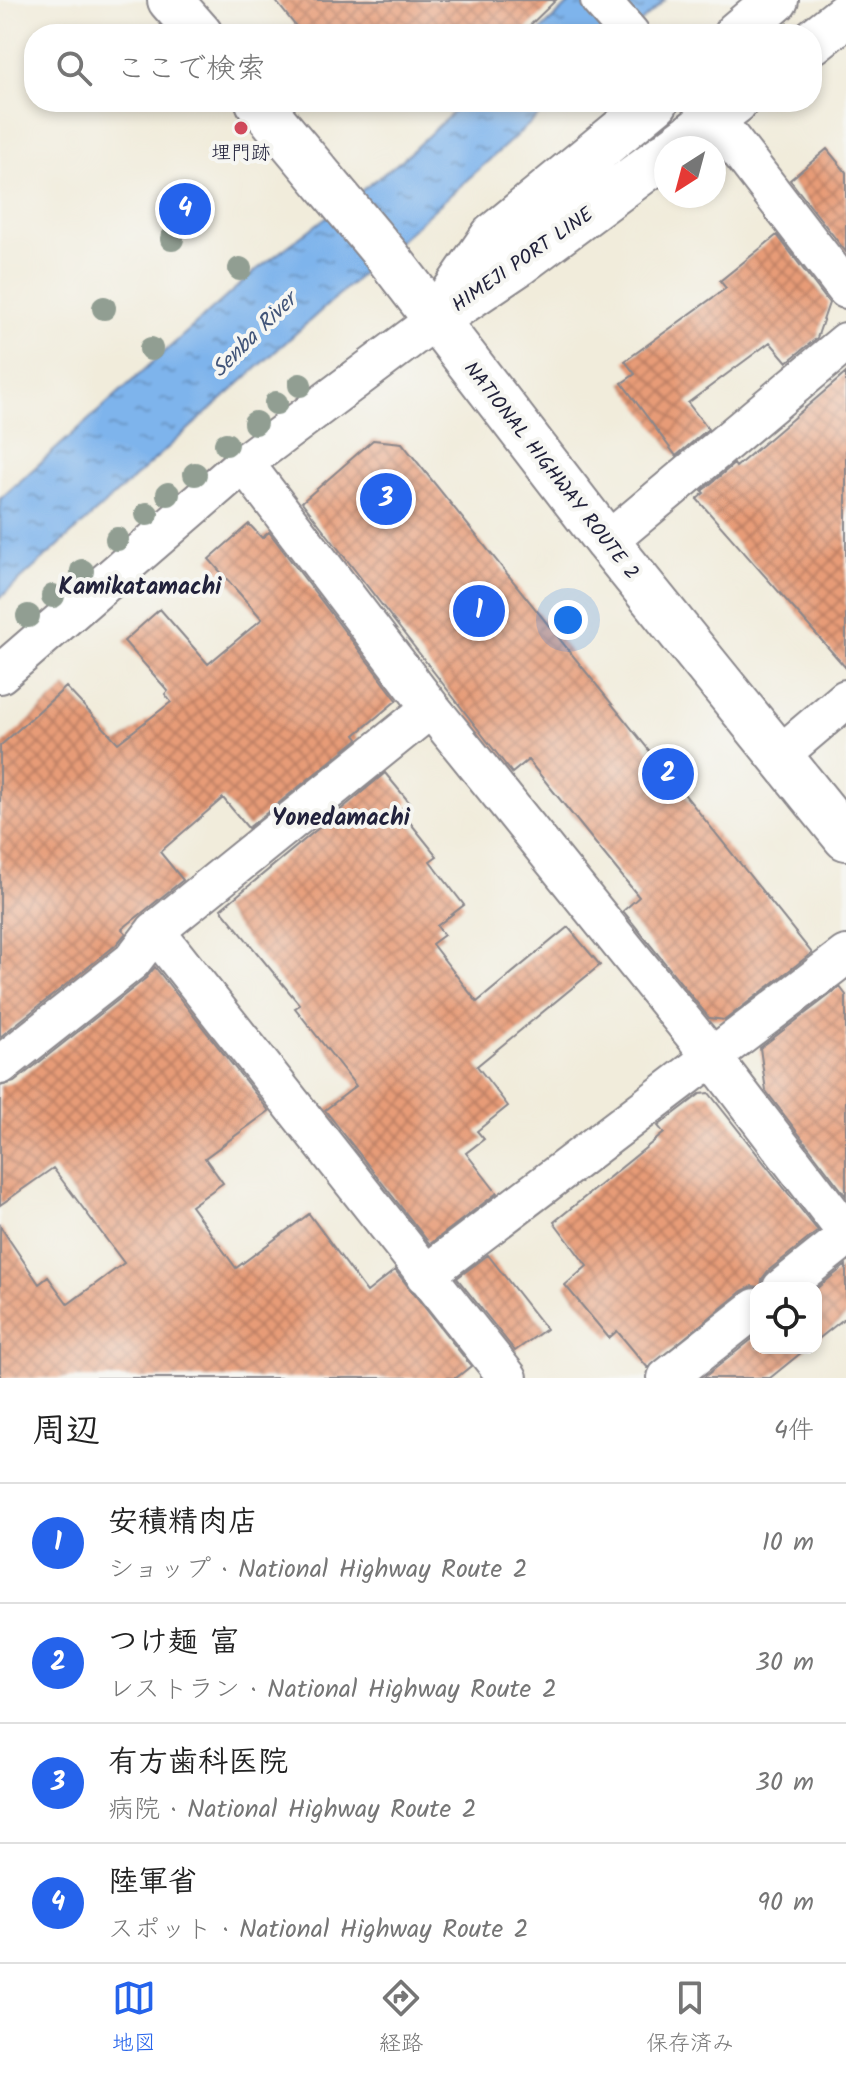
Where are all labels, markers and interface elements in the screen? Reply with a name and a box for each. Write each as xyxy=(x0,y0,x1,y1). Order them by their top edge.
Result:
search box xyxy=(24,24,822,112)
icon: search xyxy=(52,46,96,90)
text: ここで検索 xyxy=(116,46,266,94)
marker: 埋門跡 xyxy=(232,119,250,137)
north arrow xyxy=(654,136,726,208)
place label: 埋門跡 xyxy=(211,138,271,170)
pin: 4 xyxy=(159,179,211,239)
street label: HIMEJI PORT LINE xyxy=(446,199,602,322)
water label: Senba River xyxy=(204,282,309,387)
street label: NATIONAL HIGHWAY ROUTE 2 xyxy=(455,355,646,587)
pin: 3 xyxy=(360,469,412,529)
district label: Kamikatamachi xyxy=(58,568,222,607)
pin: 1 xyxy=(453,581,505,641)
your location xyxy=(548,600,588,640)
pin: 2 xyxy=(642,744,694,804)
district label: Yonedamachi xyxy=(272,799,411,838)
map controls xyxy=(750,1282,822,1354)
button: locate xyxy=(750,1282,822,1354)
text: 周辺 xyxy=(32,1405,100,1459)
text: 4件 xyxy=(774,1410,814,1452)
text: 安積精肉店 xyxy=(108,1499,258,1547)
text: 1 xyxy=(54,1522,62,1564)
text: 10 m xyxy=(762,1522,814,1564)
text: ショップ · National Highway Route 2 xyxy=(108,1549,528,1591)
text: つけ麺 富 xyxy=(108,1619,240,1667)
text: 2 xyxy=(50,1642,66,1684)
text: 30 m xyxy=(755,1642,814,1684)
text: レストラン · National Highway Route 2 xyxy=(108,1669,557,1711)
text: 有方歯科医院 xyxy=(108,1739,288,1787)
text: 3 xyxy=(51,1762,65,1804)
text: 30 m xyxy=(755,1762,814,1804)
text: 病院 · National Highway Route 2 xyxy=(108,1789,477,1831)
text: 陸軍省 xyxy=(108,1859,198,1907)
text: 4 xyxy=(51,1882,65,1924)
text: 90 m xyxy=(757,1882,814,1924)
text: スポット · National Highway Route 2 xyxy=(108,1909,529,1951)
tab: 地図 xyxy=(112,1976,156,2062)
tab: 経路 xyxy=(379,1976,423,2062)
tab: 保存済み xyxy=(646,1976,734,2062)

